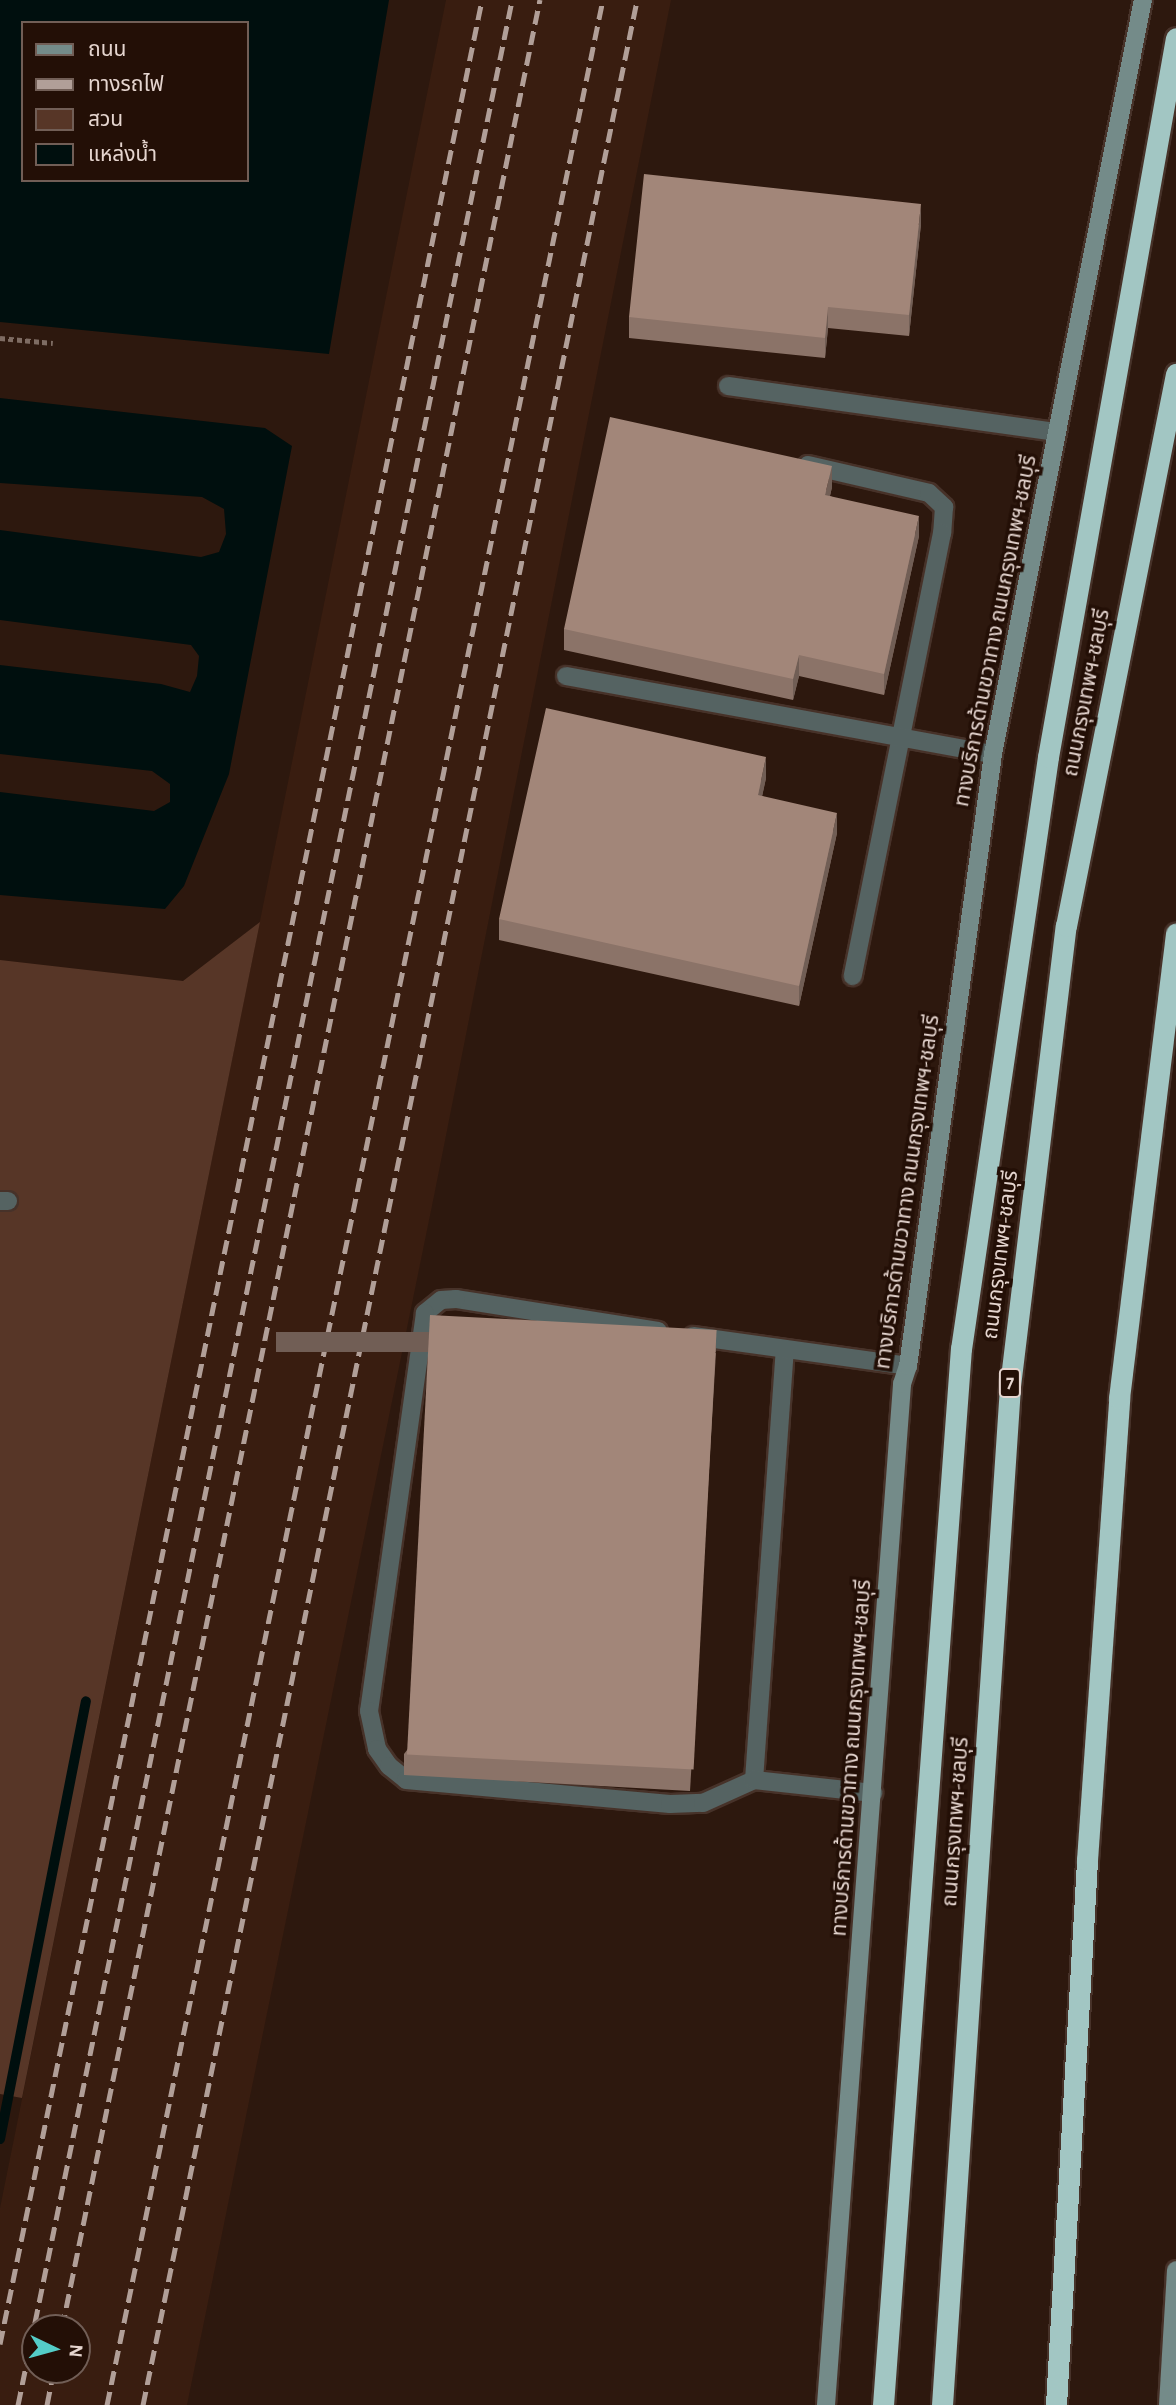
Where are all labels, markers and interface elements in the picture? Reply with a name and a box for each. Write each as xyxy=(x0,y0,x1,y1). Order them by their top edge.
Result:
legend xyxy=(21,21,248,182)
text: ถนน xyxy=(88,39,126,60)
text: ทางรถไฟ xyxy=(88,74,164,95)
text: สวน xyxy=(88,109,123,130)
text: แหล่งน้ำ xyxy=(88,144,157,165)
street label: ทางบริการด้านขวาทาง ถนนกรุงเทพฯ-ชลบุรี xyxy=(950,453,1042,809)
street label: ถนนกรุงเทพฯ-ชลบุรี xyxy=(1058,607,1116,779)
street label: ทางบริการด้านขวาทาง ถนนกรุงเทพฯ-ชลบุรี xyxy=(871,1013,945,1371)
street label: ถนนกรุงเทพฯ-ชลบุรี xyxy=(978,1169,1024,1341)
road number: 7 xyxy=(998,1368,1022,1399)
street label: ทางบริการด้านขวาทาง ถนนกรุงเทพฯ-ชลบุรี xyxy=(827,1579,877,1937)
street label: ถนนกรุงเทพฯ-ชลบุรี xyxy=(938,1736,974,1908)
north arrow xyxy=(21,2314,91,2384)
text: N xyxy=(65,2343,85,2358)

